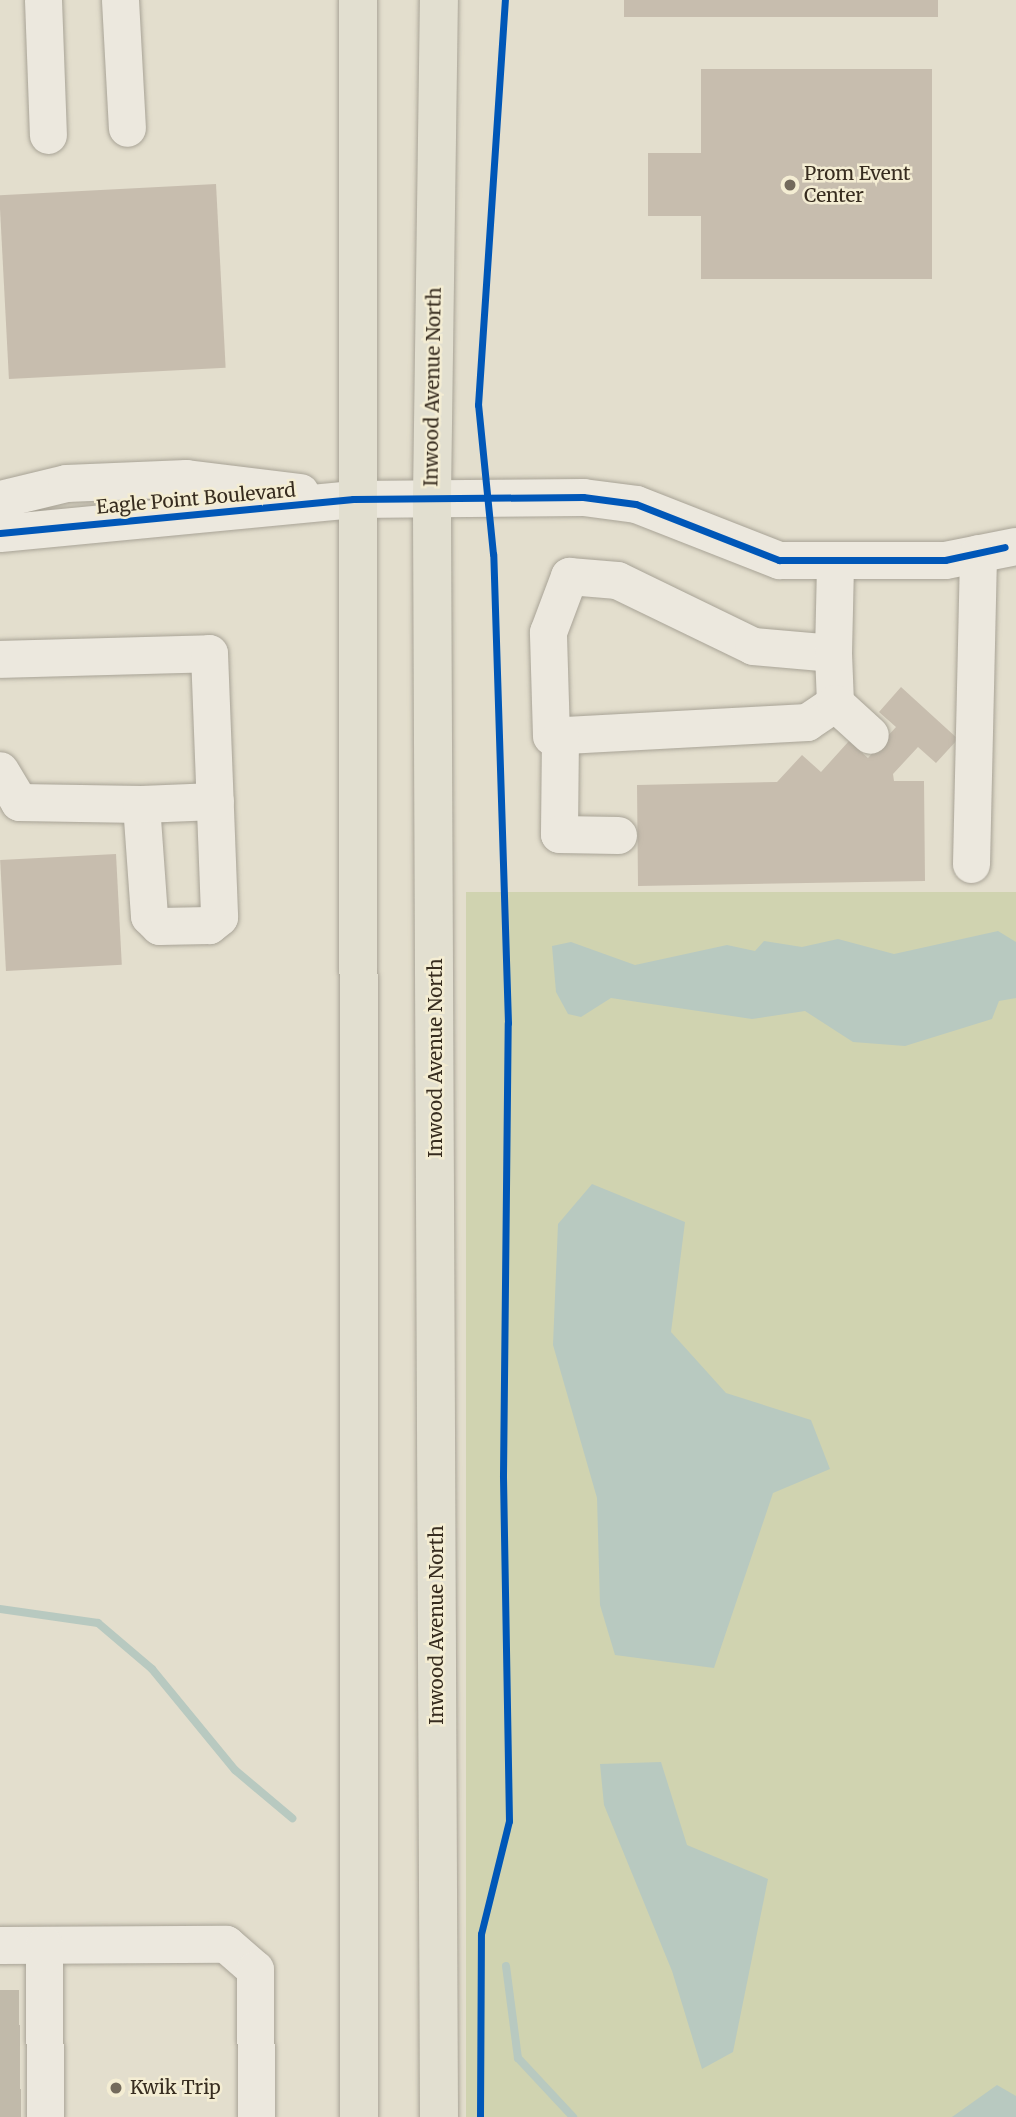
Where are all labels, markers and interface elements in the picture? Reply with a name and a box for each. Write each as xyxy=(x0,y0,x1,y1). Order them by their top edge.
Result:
place label: Prom Event Center xyxy=(804,163,910,207)
marker: Prom Event Center xyxy=(782,177,798,193)
street label: Inwood Avenue North xyxy=(420,287,446,487)
street label: Eagle Point Boulevard xyxy=(95,479,297,519)
street label: Inwood Avenue North xyxy=(425,958,447,1158)
street label: Inwood Avenue North xyxy=(426,1525,448,1725)
place label: Kwik Trip xyxy=(130,2077,221,2099)
marker: Kwik Trip xyxy=(108,2080,124,2096)

